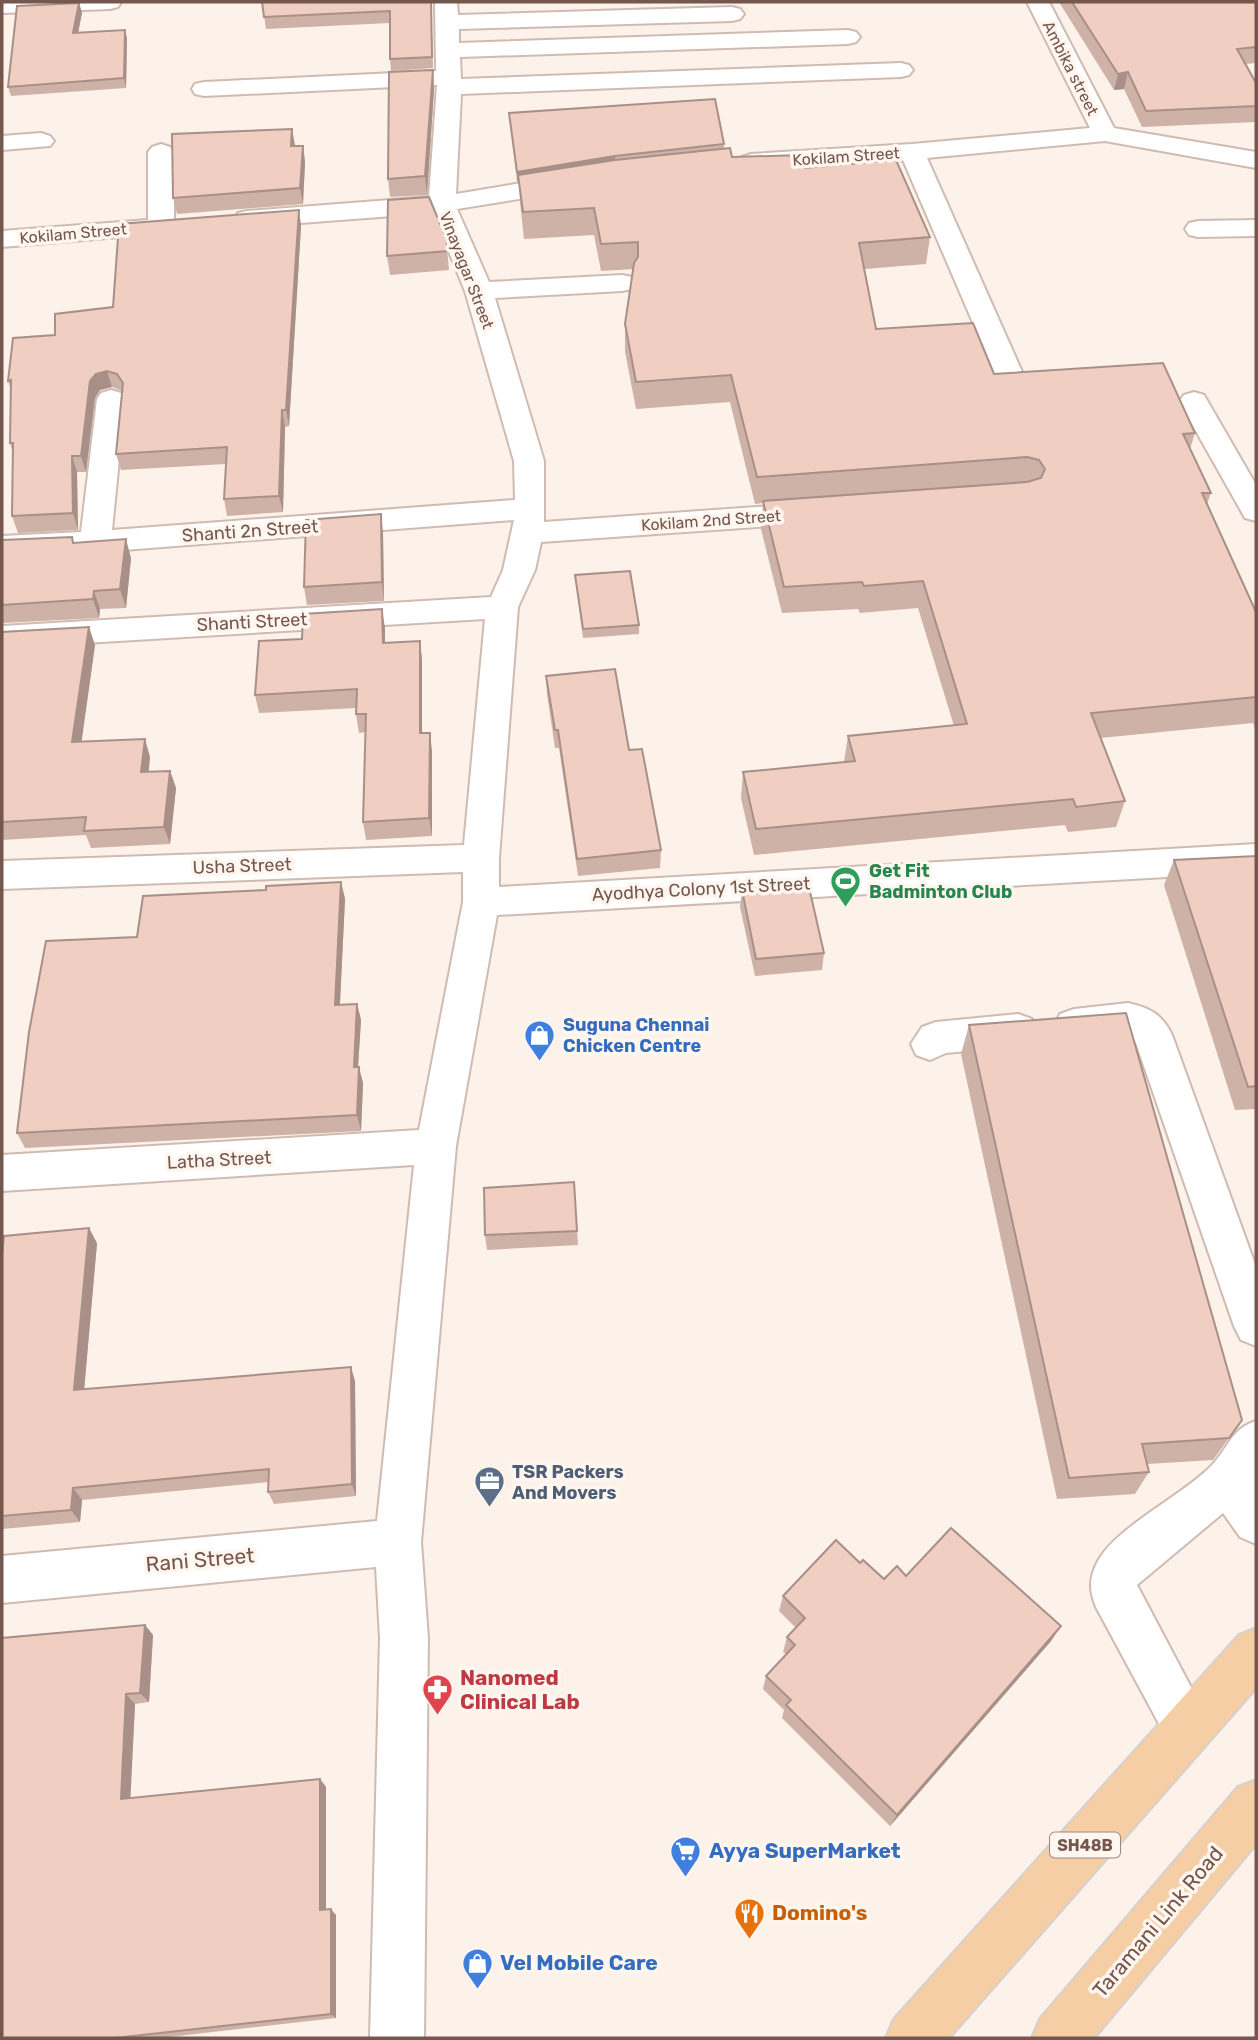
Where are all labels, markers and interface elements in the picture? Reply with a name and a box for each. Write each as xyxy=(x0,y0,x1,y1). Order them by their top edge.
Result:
street label: Ambika street xyxy=(1039,18,1103,119)
street label: Kokilam Street xyxy=(792,143,900,170)
street label: Vinayagar Street xyxy=(435,209,498,332)
street label: Kokilam Street xyxy=(19,219,127,248)
street label: Kokilam 2nd Street xyxy=(640,506,782,535)
street label: Shanti 2n Street xyxy=(181,515,319,547)
street label: Shanti Street xyxy=(196,608,308,636)
street label: Usha Street xyxy=(192,853,292,879)
place label: Get Fit Badminton Club xyxy=(869,860,1012,903)
sports icon: Get Fit Badminton Club xyxy=(829,864,863,908)
street label: Ayodhya Colony 1st Street xyxy=(591,872,811,906)
place label: Suguna Chennai Chicken Centre xyxy=(563,1014,709,1057)
shop icon: Suguna Chennai Chicken Centre xyxy=(523,1018,557,1062)
street label: Latha Street xyxy=(166,1146,272,1174)
place label: TSR Packers And Movers xyxy=(512,1461,624,1504)
office icon: TSR Packers And Movers xyxy=(472,1465,506,1509)
street label: Rani Street xyxy=(145,1542,255,1577)
place label: Nanomed Clinical Lab xyxy=(460,1665,580,1714)
pharmacy icon: Nanomed Clinical Lab xyxy=(420,1673,454,1717)
road number: SH48B xyxy=(1050,1832,1120,1857)
supermarket icon: Ayya SuperMarket xyxy=(669,1834,703,1878)
place label: Ayya SuperMarket xyxy=(709,1838,901,1863)
street label: Taramani Link Road xyxy=(1087,1841,1228,2002)
restaurant icon: Domino's xyxy=(732,1896,766,1940)
place label: Domino's xyxy=(772,1900,867,1925)
shop icon: Vel Mobile Care xyxy=(460,1946,494,1990)
place label: Vel Mobile Care xyxy=(500,1950,658,1975)

